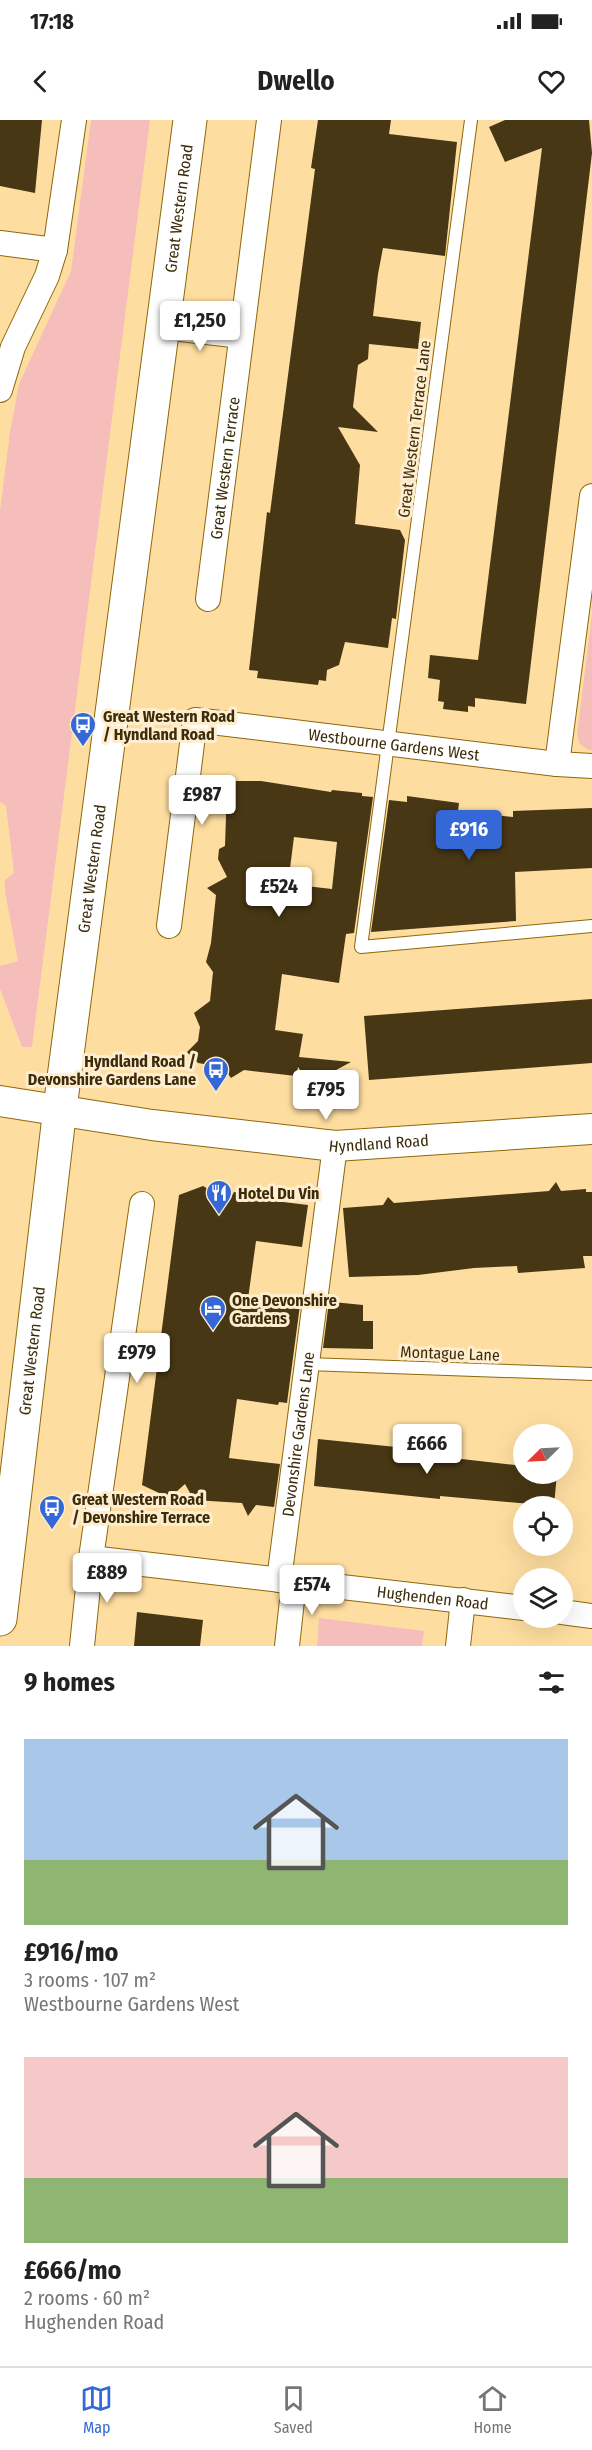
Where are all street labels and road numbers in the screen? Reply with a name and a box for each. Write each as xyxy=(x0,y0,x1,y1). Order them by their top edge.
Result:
street label: Great Western Road xyxy=(161,143,197,274)
street label: Great Western Terrace Lane xyxy=(394,339,435,519)
street label: Great Western Terrace xyxy=(207,396,244,541)
street label: Westbourne Gardens West xyxy=(307,725,481,765)
street label: Great Western Road xyxy=(74,803,110,934)
street label: Hyndland Road xyxy=(328,1131,429,1156)
street label: Great Western Road xyxy=(15,1286,49,1416)
street label: Montague Lane xyxy=(400,1342,500,1365)
street label: Devonshire Gardens Lane xyxy=(278,1351,318,1518)
street label: Hughenden Road xyxy=(376,1582,490,1614)

